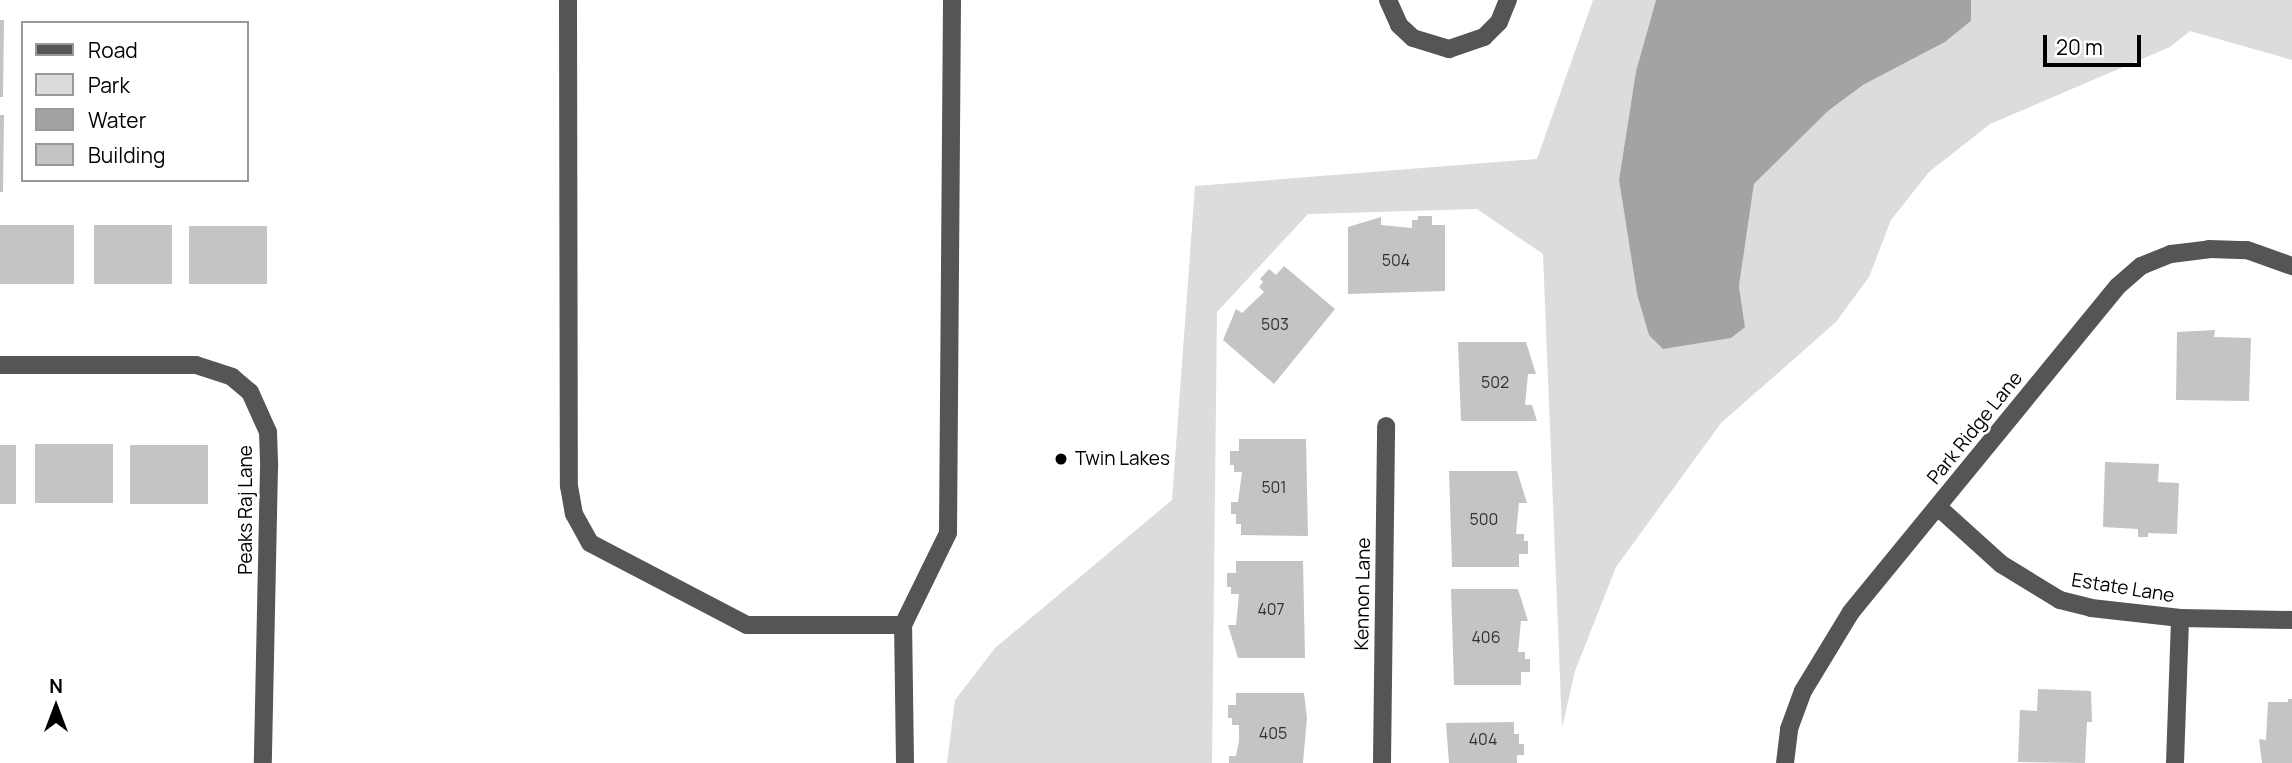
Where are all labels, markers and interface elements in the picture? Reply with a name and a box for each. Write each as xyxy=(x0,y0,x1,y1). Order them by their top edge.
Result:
legend xyxy=(21,21,248,182)
scale bar xyxy=(2047,21,2145,65)
text: 20 m xyxy=(2056,33,2103,61)
text: Road xyxy=(88,36,138,64)
text: Park xyxy=(88,71,130,99)
text: Water xyxy=(88,106,146,134)
text: Building xyxy=(88,141,165,169)
house number: 504 xyxy=(1382,250,1410,270)
house number: 503 xyxy=(1261,314,1289,334)
street label: Park Ridge Lane xyxy=(1923,367,2027,489)
house number: 502 xyxy=(1481,372,1509,392)
street label: Peaks Raj Lane xyxy=(235,445,257,575)
place label: Twin Lakes xyxy=(1075,448,1170,470)
marker: Twin Lakes xyxy=(1053,451,1069,467)
house number: 501 xyxy=(1261,477,1287,497)
house number: 500 xyxy=(1470,509,1498,529)
street label: Kennon Lane xyxy=(1351,537,1375,651)
street label: Estate Lane xyxy=(2070,569,2176,607)
house number: 407 xyxy=(1257,599,1285,619)
house number: 406 xyxy=(1471,627,1501,647)
north arrow xyxy=(21,672,91,742)
text: N xyxy=(49,673,63,699)
house number: 405 xyxy=(1259,723,1287,743)
house number: 404 xyxy=(1469,729,1497,749)

